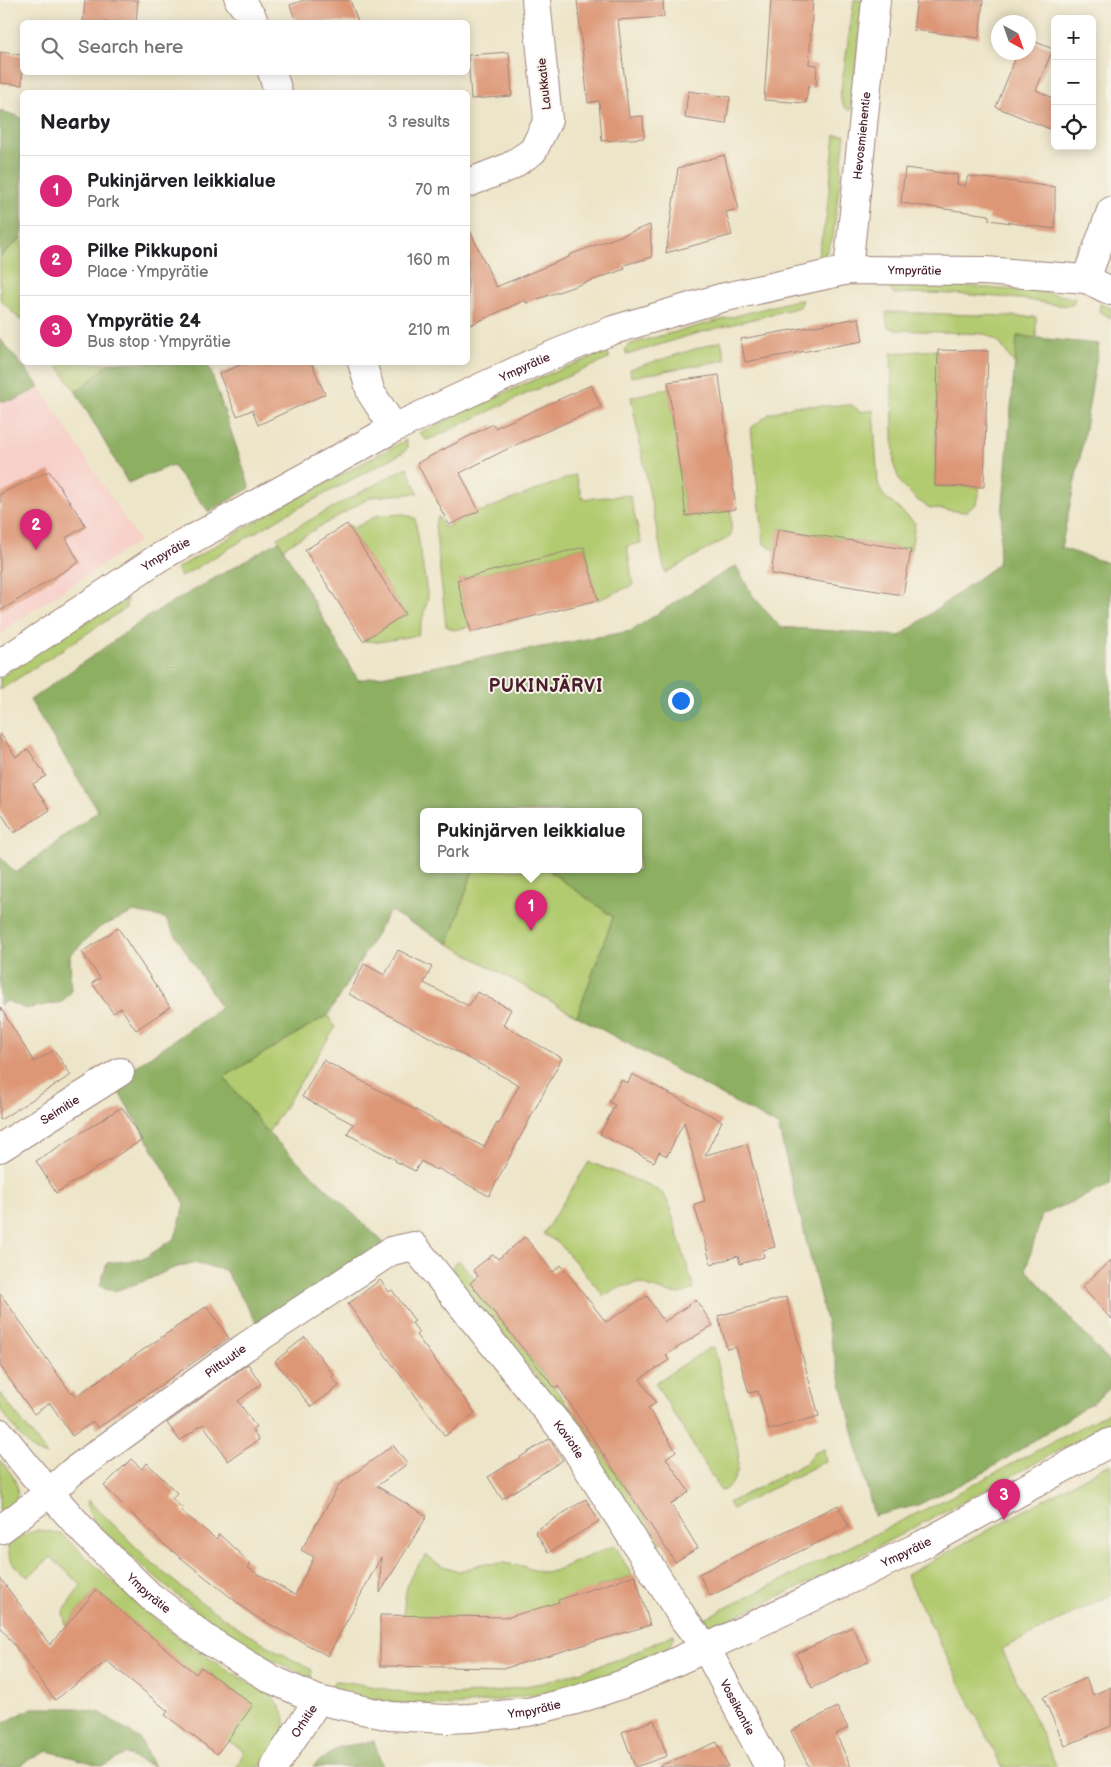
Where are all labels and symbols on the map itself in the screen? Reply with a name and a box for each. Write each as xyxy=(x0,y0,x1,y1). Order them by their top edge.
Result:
north arrow xyxy=(991,15,1036,60)
street label: Laukkatie xyxy=(534,57,555,111)
street label: Hevosmiehentie xyxy=(850,91,874,180)
street label: Ympyrätie xyxy=(887,263,942,279)
street label: Ympyrätie xyxy=(497,350,552,386)
pin: 2 xyxy=(20,509,52,550)
street label: Ympyrätie xyxy=(138,535,193,575)
district label: PUKINJÄRVI xyxy=(489,674,603,697)
your location xyxy=(668,688,694,714)
pin: 1 xyxy=(515,890,547,931)
street label: Seimitie xyxy=(38,1092,83,1128)
street label: Pilttuutie xyxy=(202,1341,249,1381)
street label: Kaviotie xyxy=(550,1418,587,1462)
pin: 3 xyxy=(988,1479,1020,1520)
street label: Ympyrätie xyxy=(878,1534,934,1572)
street label: Ympyrätie xyxy=(122,1570,173,1617)
street label: Vossikantie xyxy=(716,1677,758,1738)
street label: Ympyrätie xyxy=(506,1697,562,1722)
street label: Orhitie xyxy=(288,1702,321,1741)

